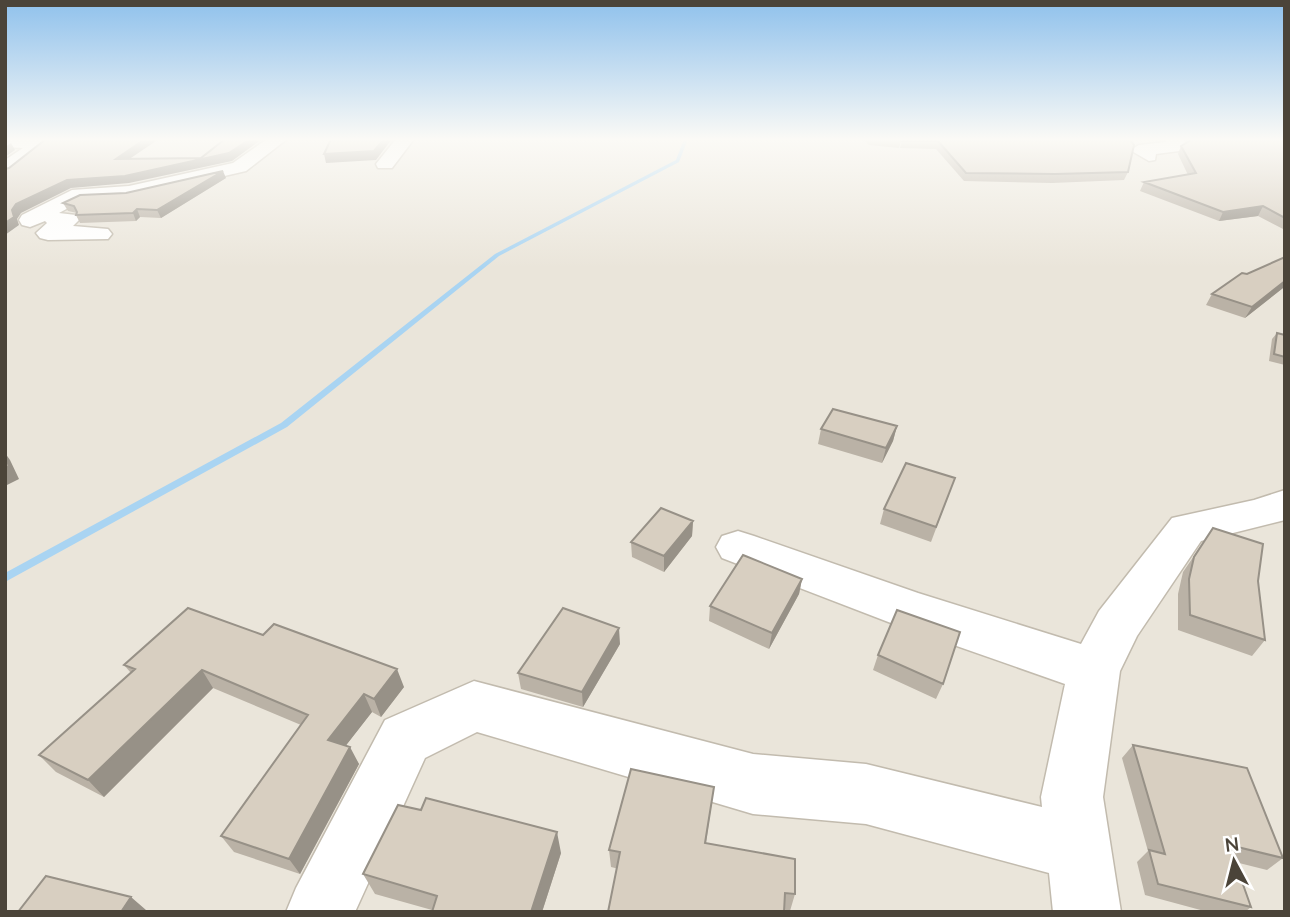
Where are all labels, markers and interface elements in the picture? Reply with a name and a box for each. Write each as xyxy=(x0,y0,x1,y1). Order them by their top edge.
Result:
north arrow xyxy=(1199,826,1269,896)
text: N xyxy=(1223,831,1241,859)

